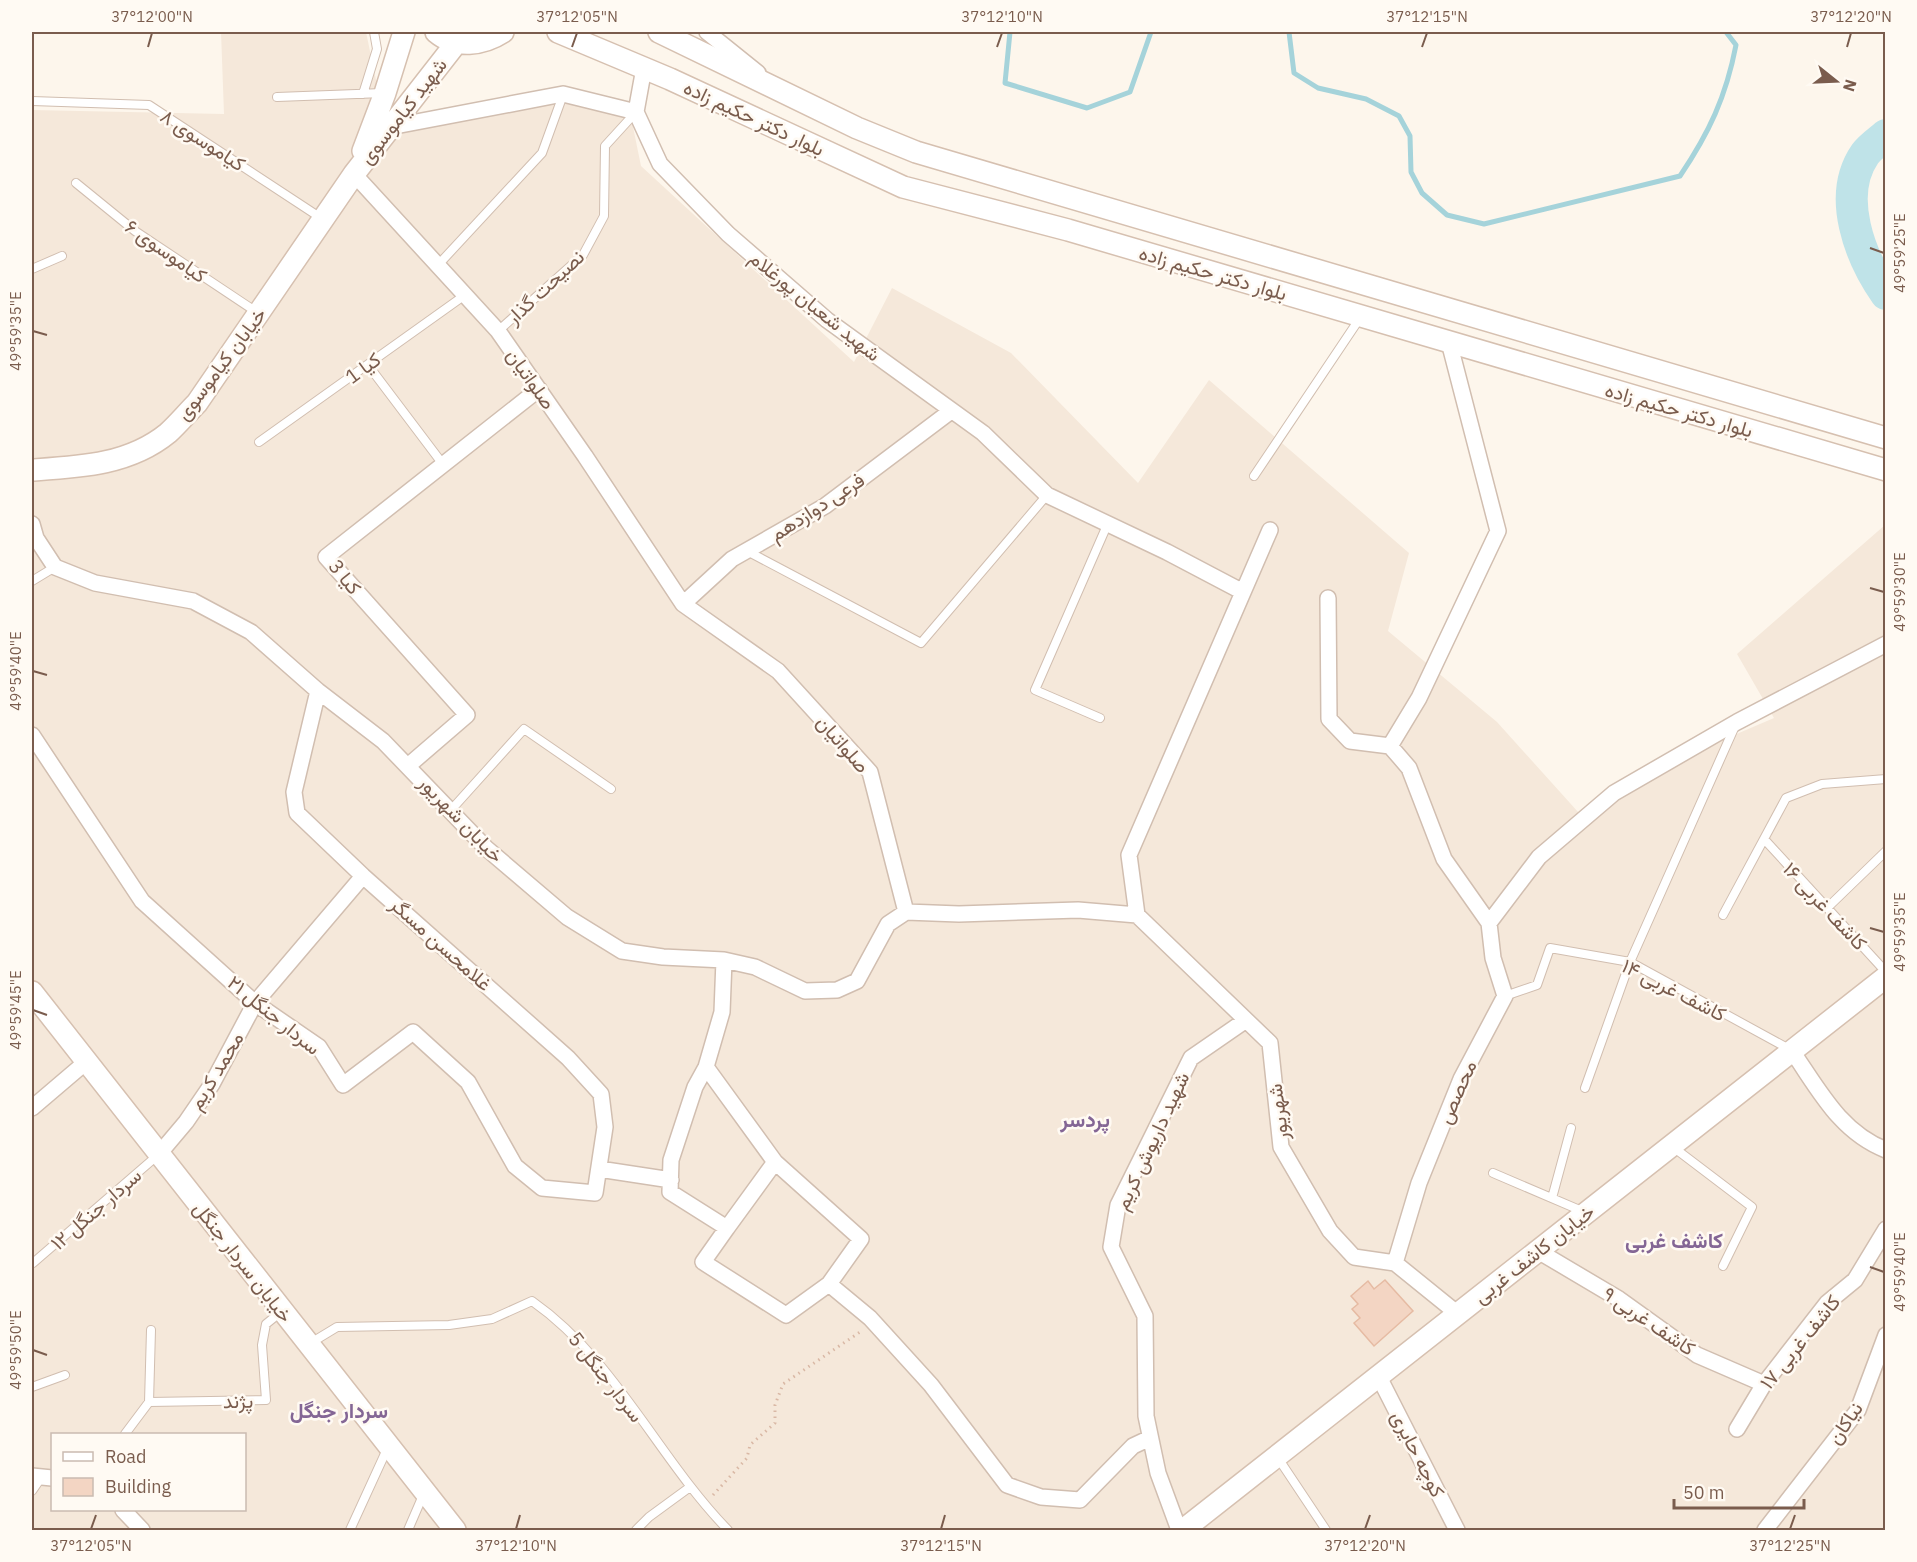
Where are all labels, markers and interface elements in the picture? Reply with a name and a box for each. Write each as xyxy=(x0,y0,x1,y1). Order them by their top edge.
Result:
text: 37°12'00"N xyxy=(111,7,193,26)
text: 37°12'05"N xyxy=(536,7,618,26)
text: 37°12'10"N xyxy=(961,7,1043,26)
text: 37°12'15"N xyxy=(1386,7,1468,26)
text: 37°12'20"N xyxy=(1810,7,1892,26)
north arrow xyxy=(1806,51,1866,111)
street label: شهید کیاموسوی xyxy=(353,52,453,169)
street label: بلوار دکتر حکیم زاده xyxy=(679,73,829,162)
text: N xyxy=(1839,77,1862,94)
street label: کیاموسوی ۸ xyxy=(156,102,251,177)
street label: کیاموسوی ۶ xyxy=(120,213,213,289)
text: 49°59'25"E xyxy=(1890,213,1909,293)
street label: بلوار دکتر حکیم زاده xyxy=(1136,239,1290,307)
street label: نصیحت گذار xyxy=(499,243,590,331)
street label: شهید شعبان پورغلام xyxy=(743,244,887,368)
text: 49°59'35"E xyxy=(6,291,25,371)
street label: خیابان کیاموسوی xyxy=(169,302,272,426)
street label: صلواتیان xyxy=(501,343,562,415)
street label: کیا 1 xyxy=(339,345,386,390)
street label: بلوار دکتر حکیم زاده xyxy=(1602,376,1756,444)
street label: فرعی دوازدهم xyxy=(764,466,869,547)
text: 49°59'30"E xyxy=(1890,552,1909,632)
street label: کیا 3 xyxy=(323,553,368,600)
text: 49°59'40"E xyxy=(6,631,25,711)
street label: صلواتیان xyxy=(811,709,876,778)
street label: خیابان شهریور xyxy=(412,768,510,868)
street label: کاشف غربی ۱۶ xyxy=(1777,856,1873,956)
street label: غلامحسن مسگر xyxy=(384,890,498,997)
text: 49°59'35"E xyxy=(1890,892,1909,972)
street label: کاشف غربی ۱۴ xyxy=(1618,952,1731,1027)
street label: سردار جنگل ۲۱ xyxy=(222,969,327,1060)
text: 49°59'45"E xyxy=(6,970,25,1050)
street label: محمد کریم xyxy=(182,1027,249,1115)
street label: محصص xyxy=(1431,1056,1482,1128)
street label: شهید داریوش کریم xyxy=(1108,1067,1195,1214)
street label: شهریور xyxy=(1261,1082,1294,1143)
district label: پردسر xyxy=(1059,1105,1110,1134)
street label: سردار جنگل ۱۲ xyxy=(44,1162,147,1256)
street label: خیابان سردار جنگل xyxy=(188,1196,299,1328)
street label: خیابان کاشف غربی xyxy=(1468,1198,1600,1309)
district label: کاشف غربی xyxy=(1625,1226,1723,1254)
text: 49°59'40"E xyxy=(1890,1232,1909,1312)
street label: کاشف غربی ۹ xyxy=(1598,1280,1701,1361)
street label: کاشف غربی ۱۷ xyxy=(1753,1289,1846,1394)
text: 49°59'50"E xyxy=(6,1310,25,1390)
street label: سردار جنگل 5 xyxy=(562,1326,650,1428)
street label: پژند xyxy=(223,1387,253,1415)
district label: سردار جنگل xyxy=(290,1396,388,1424)
street label: نیاکان xyxy=(1821,1396,1869,1449)
street label: کوچه حایری xyxy=(1384,1406,1452,1502)
legend xyxy=(51,1433,246,1511)
text: Road xyxy=(105,1445,146,1468)
scale bar xyxy=(1674,1472,1804,1510)
text: Building xyxy=(105,1475,172,1498)
text: 50 m xyxy=(1683,1481,1725,1504)
text: 37°12'05"N xyxy=(50,1536,132,1555)
text: 37°12'10"N xyxy=(475,1536,557,1555)
text: 37°12'15"N xyxy=(900,1536,982,1555)
text: 37°12'20"N xyxy=(1324,1536,1406,1555)
text: 37°12'25"N xyxy=(1749,1536,1831,1555)

